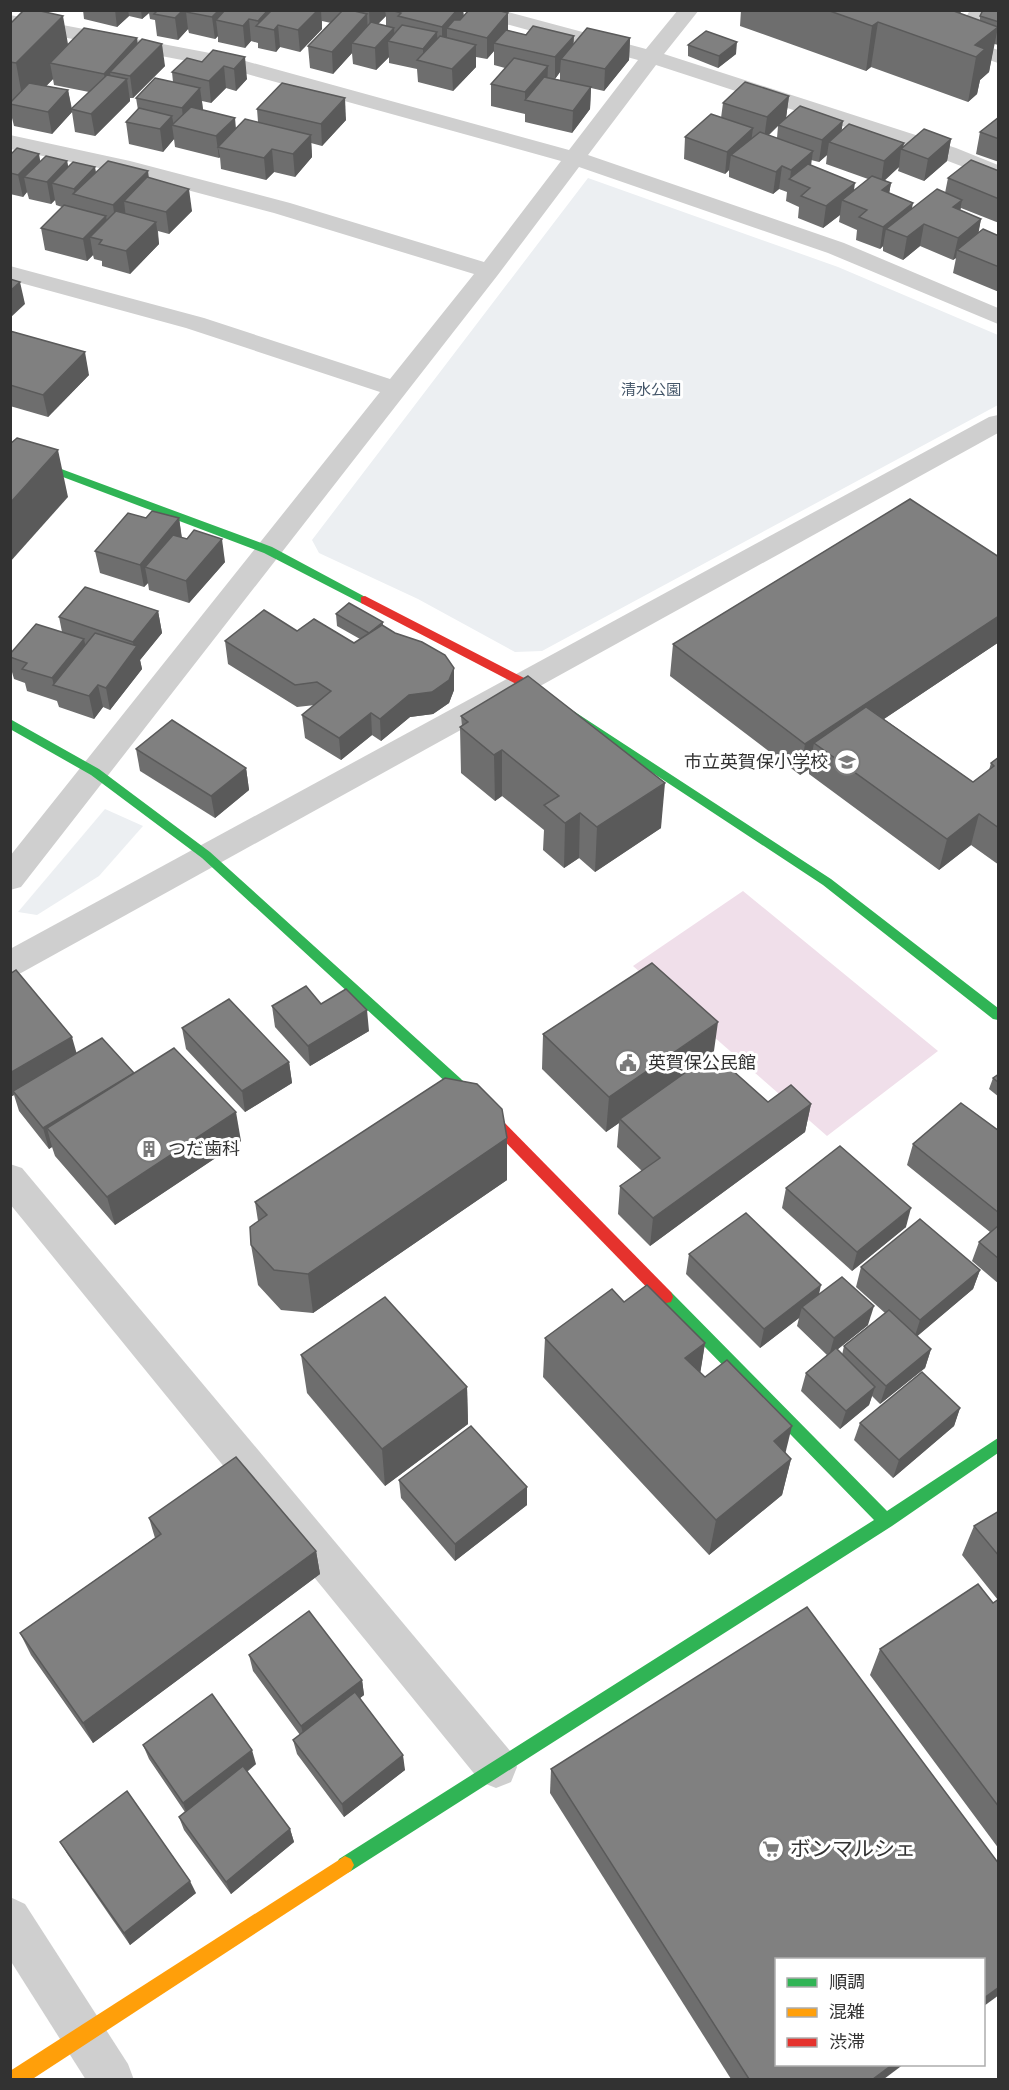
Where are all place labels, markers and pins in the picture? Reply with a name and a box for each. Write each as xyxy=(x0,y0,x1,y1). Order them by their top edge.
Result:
school or university icon: 市立英賀保小学校 xyxy=(832,747,862,777)
place label: 市立英賀保小学校 xyxy=(684,751,828,772)
public building icon: 英賀保公民館 xyxy=(613,1048,643,1078)
place label: 英賀保公民館 xyxy=(648,1052,756,1073)
building icon: つだ歯科 xyxy=(134,1134,164,1164)
place label: つだ歯科 xyxy=(168,1138,240,1159)
supermarket icon: ボンマルシェ xyxy=(756,1834,786,1864)
place label: ボンマルシェ xyxy=(790,1836,916,1860)

